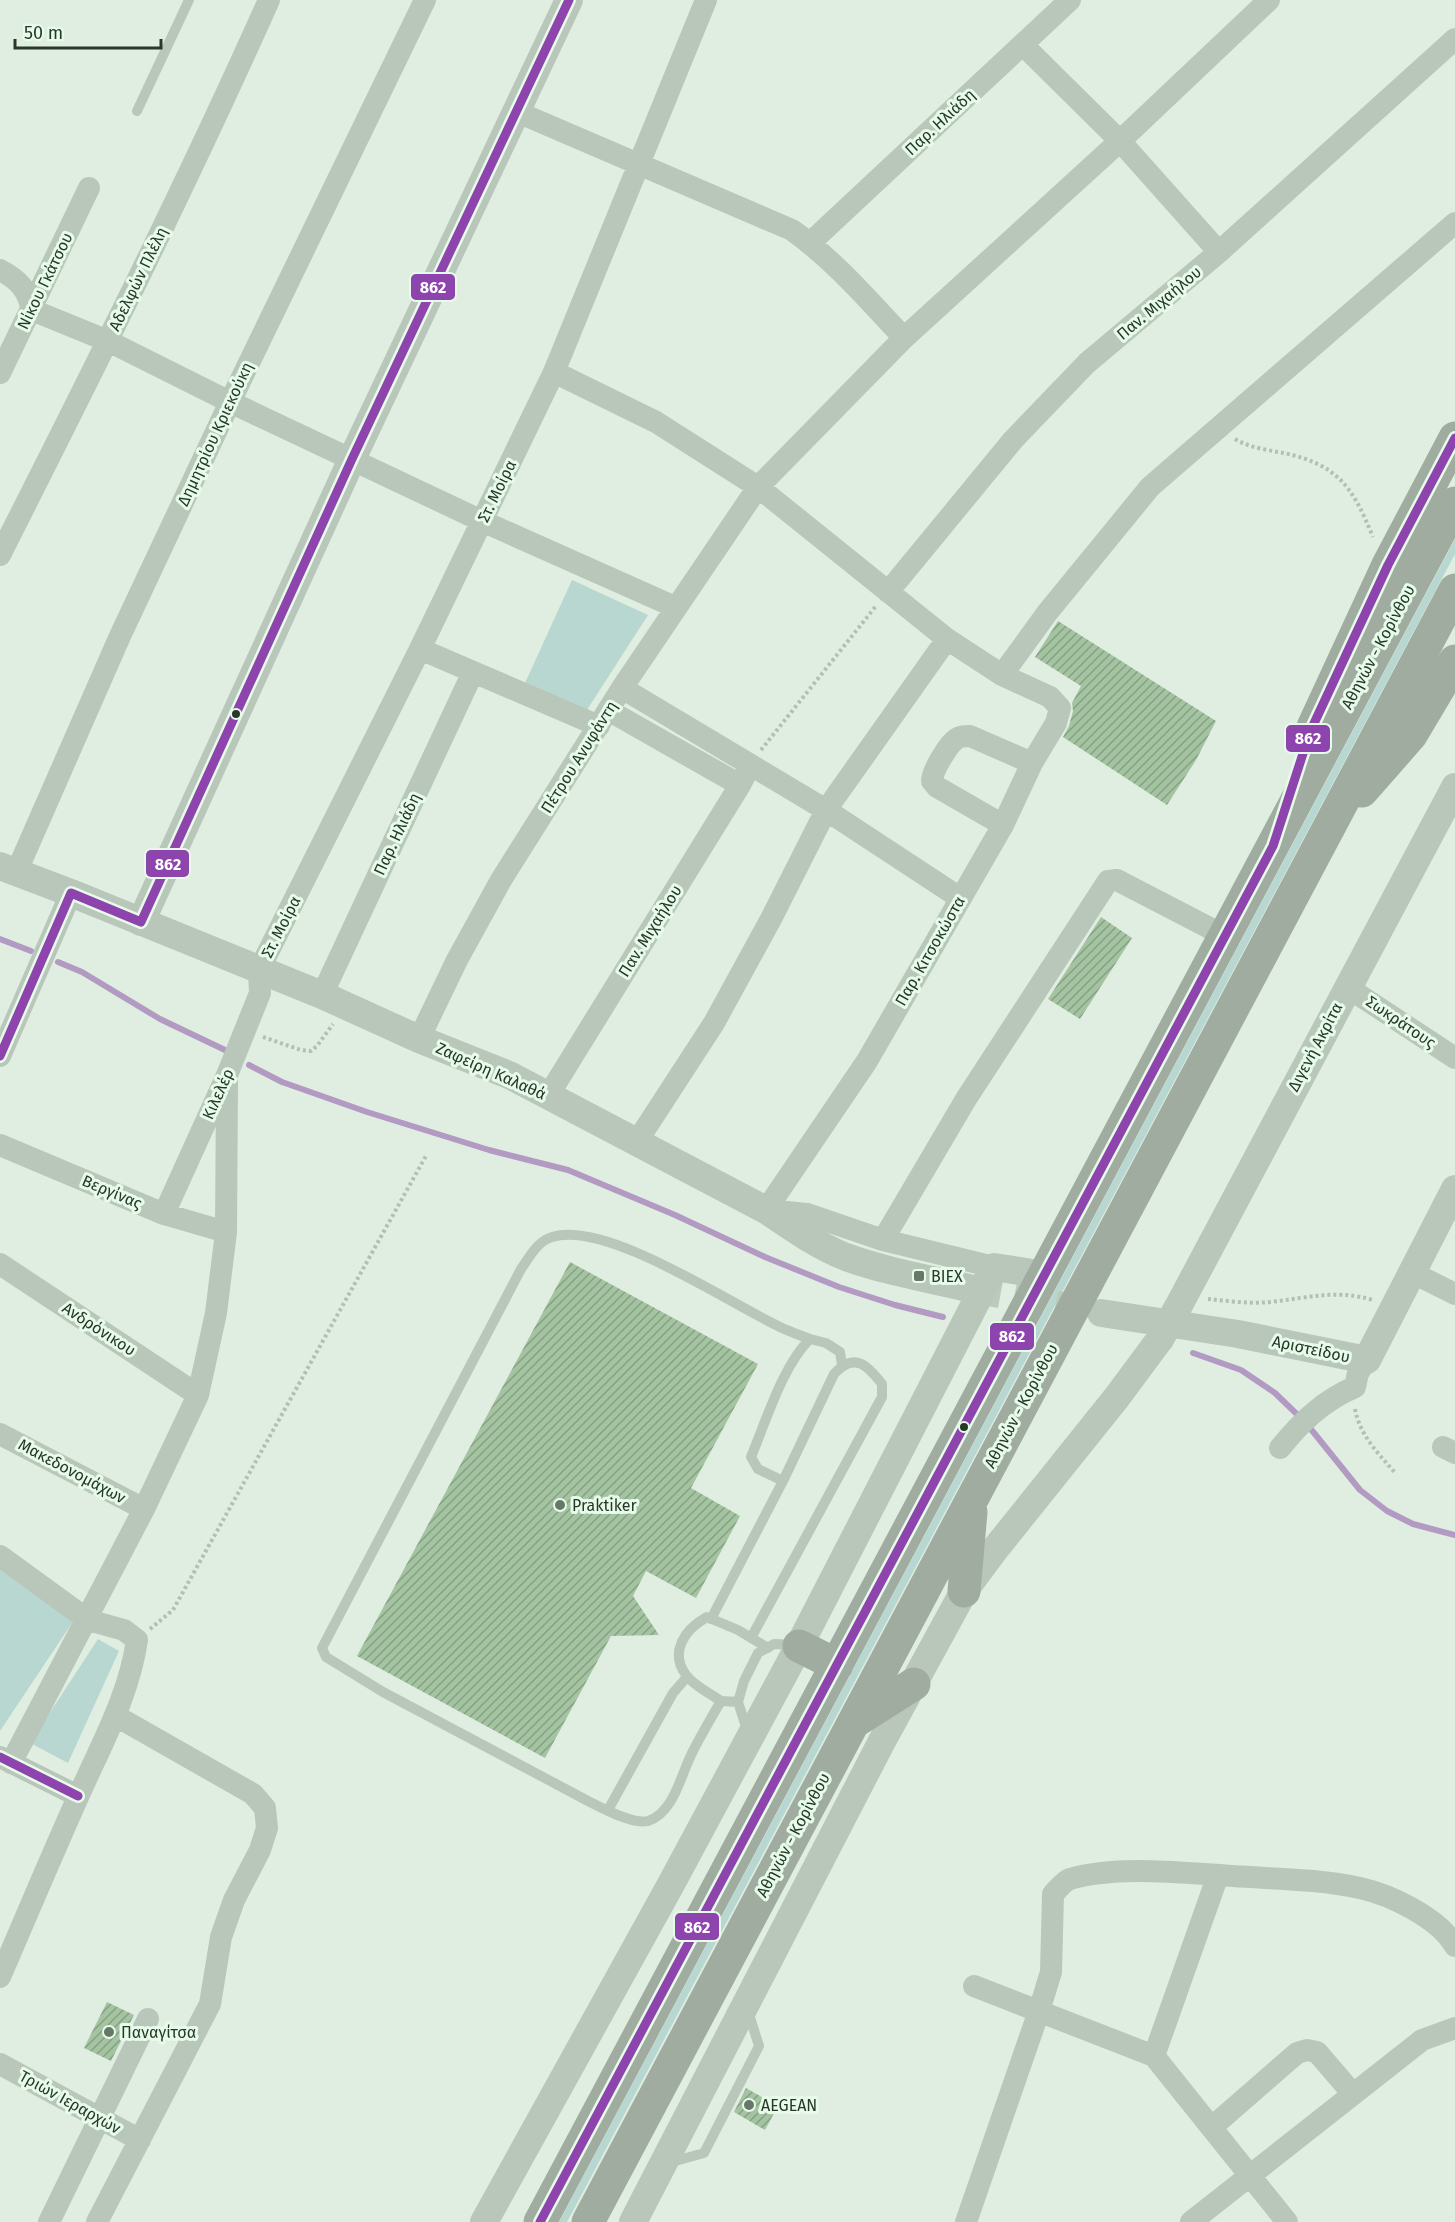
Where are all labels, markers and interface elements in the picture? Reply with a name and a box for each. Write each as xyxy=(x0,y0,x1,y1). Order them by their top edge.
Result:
scale bar xyxy=(15,12,160,50)
text: 50 m xyxy=(24,22,63,44)
street label: Παρ. Ηλιάδη xyxy=(901,85,979,159)
street label: Αδελφών Πλέλη xyxy=(105,224,171,334)
street label: Νίκου Γκάτσου xyxy=(13,229,77,333)
street label: Παν. Μιχαήλου xyxy=(1113,262,1205,344)
line badge: 862 xyxy=(410,273,456,301)
text: 862 xyxy=(420,278,446,297)
street label: Δημητρίου Κριεκούκη xyxy=(173,359,257,509)
street label: Στ. Μοίρα xyxy=(474,457,520,525)
street label: Αθηνών - Κορίνθου xyxy=(1337,582,1419,712)
street label: Πέτρου Ανυφάντη xyxy=(537,697,621,817)
unlabelled marker xyxy=(230,708,242,720)
line badge: 862 xyxy=(1285,724,1331,753)
text: 862 xyxy=(1295,729,1321,748)
street label: Παρ. Ηλιάδη xyxy=(370,790,424,878)
line badge: 862 xyxy=(145,849,190,878)
text: 862 xyxy=(155,855,181,874)
street label: Παν. Μιχαήλου xyxy=(614,882,686,980)
street label: Στ. Μοίρα xyxy=(257,893,305,961)
street label: Παρ. Κιτσοκώστα xyxy=(891,893,969,1009)
street label: Σωκράτους xyxy=(1363,992,1440,1053)
street label: Διγενή Ακρίτα xyxy=(1284,999,1346,1095)
street label: Ζαφείρη Καλαθά xyxy=(433,1038,549,1104)
street label: Κιλελέρ xyxy=(198,1066,238,1122)
street label: Βεργίνας xyxy=(79,1171,145,1213)
place label: ΒΙΕΧ xyxy=(931,1267,963,1286)
marker: ΒΙΕΧ xyxy=(912,1269,926,1283)
street label: Ανδρόνικου xyxy=(59,1298,139,1360)
line badge: 862 xyxy=(989,1322,1035,1351)
text: 862 xyxy=(999,1327,1025,1346)
street label: Αριστείδου xyxy=(1270,1331,1352,1367)
street label: Αθηνών - Κορίνθου xyxy=(980,1341,1062,1471)
unlabelled marker xyxy=(958,1421,970,1433)
street label: Μακεδονομάχων xyxy=(15,1435,129,1507)
place label: Praktiker xyxy=(572,1496,638,1515)
marker: Praktiker xyxy=(553,1498,567,1512)
street label: Αθηνών - Κορίνθου xyxy=(752,1770,834,1900)
line badge: 862 xyxy=(674,1912,720,1941)
text: 862 xyxy=(684,1918,710,1937)
place label: Παναγίτσα xyxy=(121,2023,196,2042)
marker: Παναγίτσα xyxy=(102,2025,116,2039)
street label: Τριών Ιεραρχών xyxy=(16,2066,124,2138)
place label: AEGEAN xyxy=(761,2096,817,2115)
marker: AEGEAN xyxy=(742,2098,756,2112)

